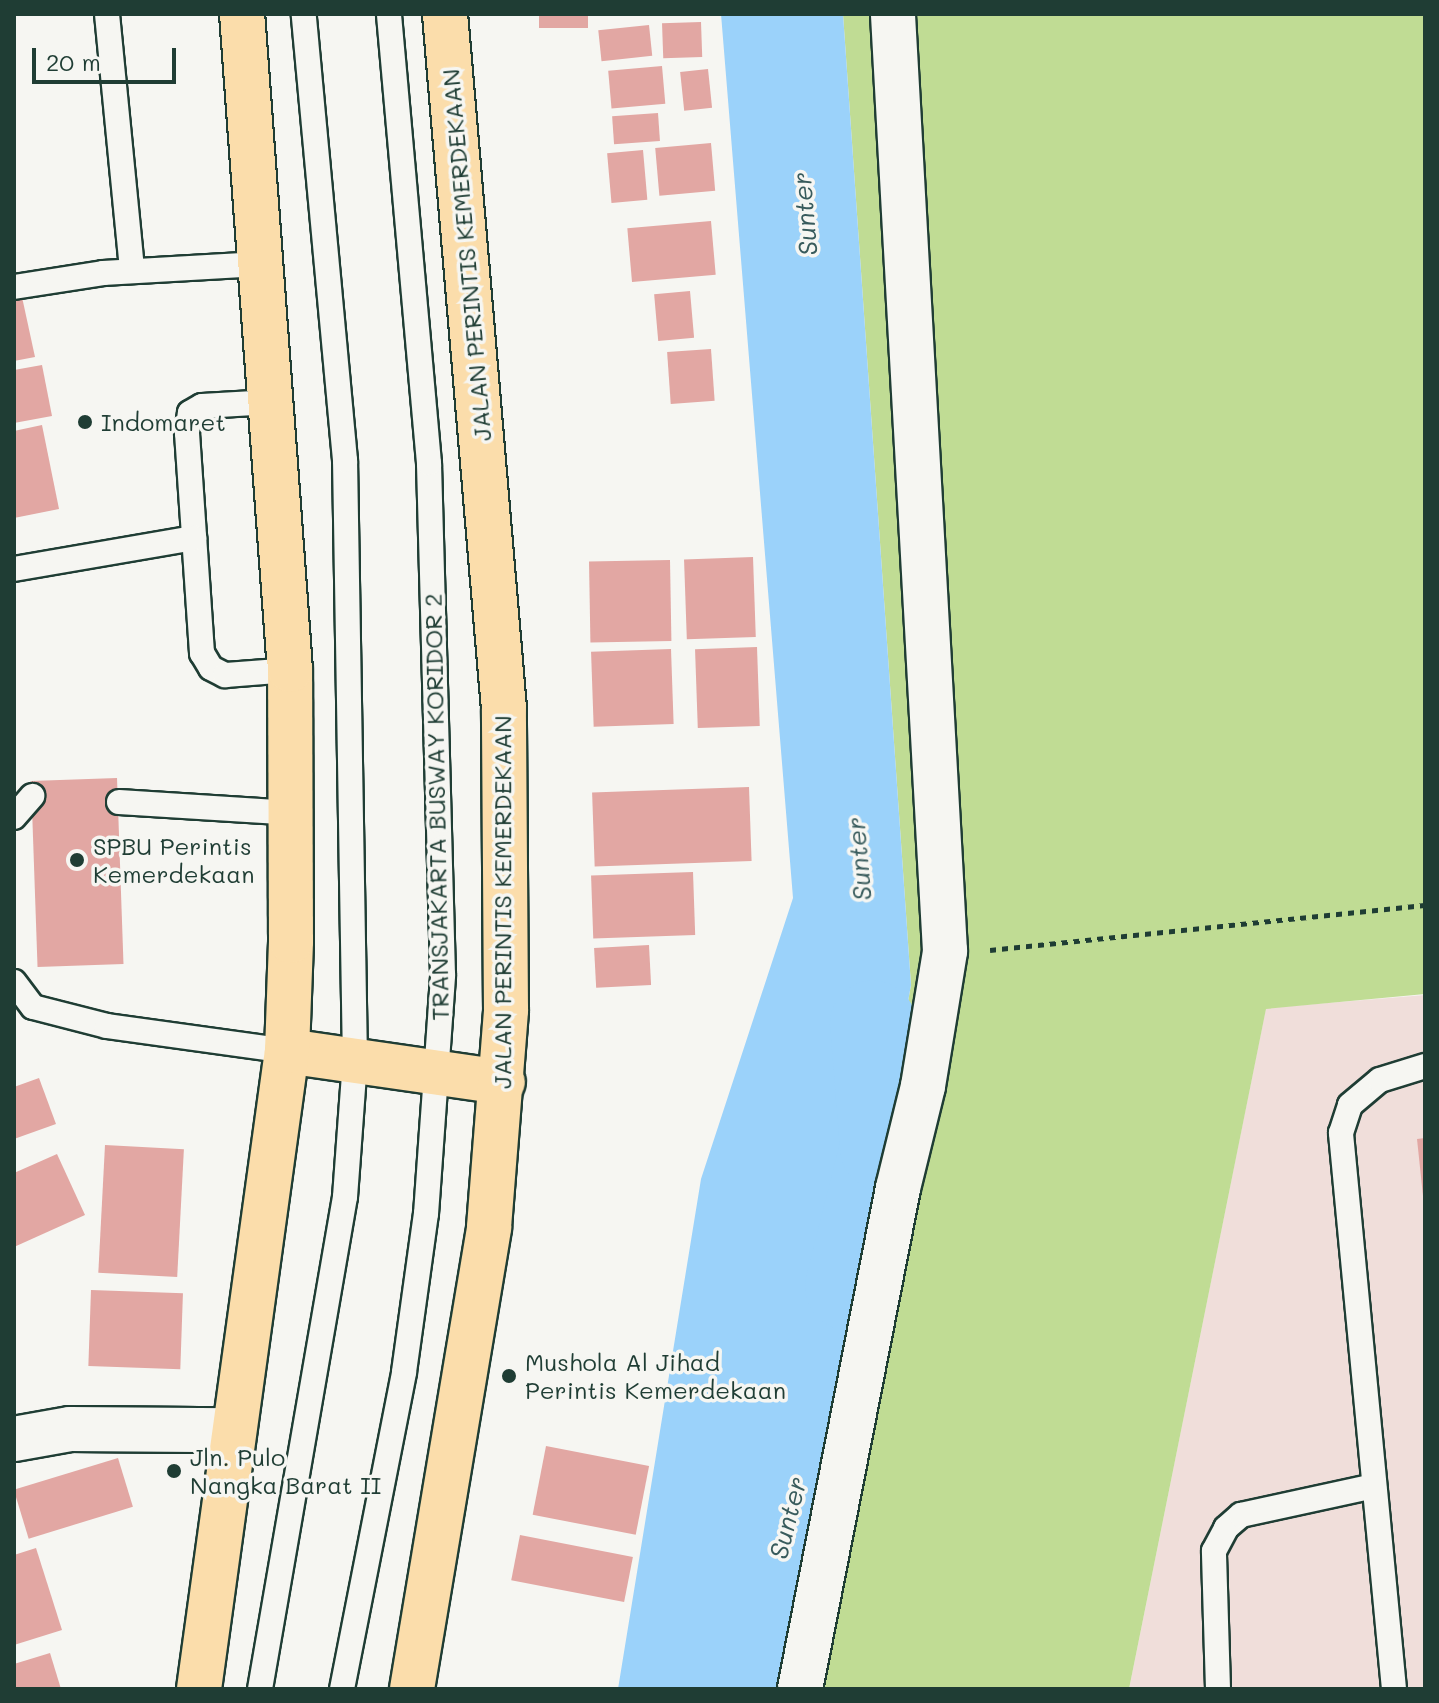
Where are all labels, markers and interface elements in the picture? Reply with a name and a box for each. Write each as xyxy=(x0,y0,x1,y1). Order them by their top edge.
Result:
scale bar xyxy=(36,32,180,82)
text: 20 m xyxy=(46,46,101,77)
street label: JALAN PERINTIS KEMERDEKAAN xyxy=(435,68,497,442)
water label: Sunter xyxy=(786,171,824,257)
place label: Indomaret xyxy=(101,408,226,436)
marker: Indomaret xyxy=(76,413,94,431)
street label: TRANSJAKARTA BUSWAY KORIDOR 2 xyxy=(418,593,454,1021)
street label: JALAN PERINTIS KEMERDEKAAN xyxy=(488,715,516,1089)
water label: Sunter xyxy=(840,816,878,902)
place label: SPBU Perintis Kemerdekaan xyxy=(93,832,254,888)
marker: SPBU Perintis Kemerdekaan xyxy=(68,851,86,869)
place label: Mushola Al Jihad Perintis Kemerdekaan xyxy=(525,1348,786,1404)
marker: Mushola Al Jihad Perintis Kemerdekaan xyxy=(500,1367,518,1385)
place label: Jln. Pulo Nangka Barat II xyxy=(190,1443,381,1499)
marker: Jln. Pulo Nangka Barat II xyxy=(165,1462,183,1480)
water label: Sunter xyxy=(763,1474,813,1562)

